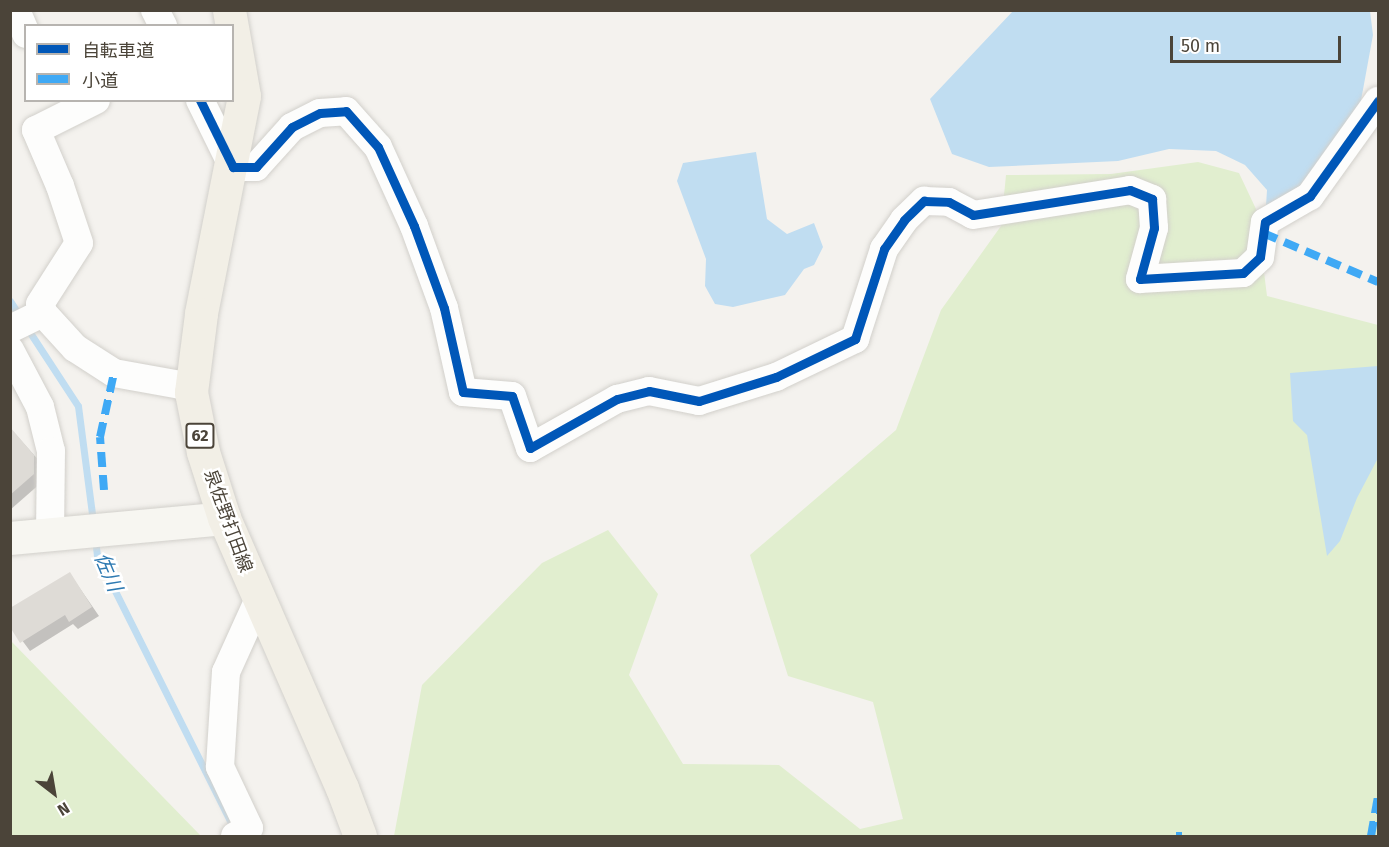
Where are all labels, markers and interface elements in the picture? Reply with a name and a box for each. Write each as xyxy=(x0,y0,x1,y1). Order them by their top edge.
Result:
legend xyxy=(24,24,234,102)
scale bar xyxy=(1173,24,1344,62)
text: 50 m xyxy=(1181,35,1220,57)
text: 自転車道 xyxy=(82,40,154,62)
text: 小道 xyxy=(82,70,118,92)
road number: 62 xyxy=(185,423,215,449)
street label: 泉佐野打田線 xyxy=(199,467,257,575)
water label: 佐川 xyxy=(89,549,127,595)
north arrow xyxy=(24,763,84,823)
text: N xyxy=(54,798,73,820)

